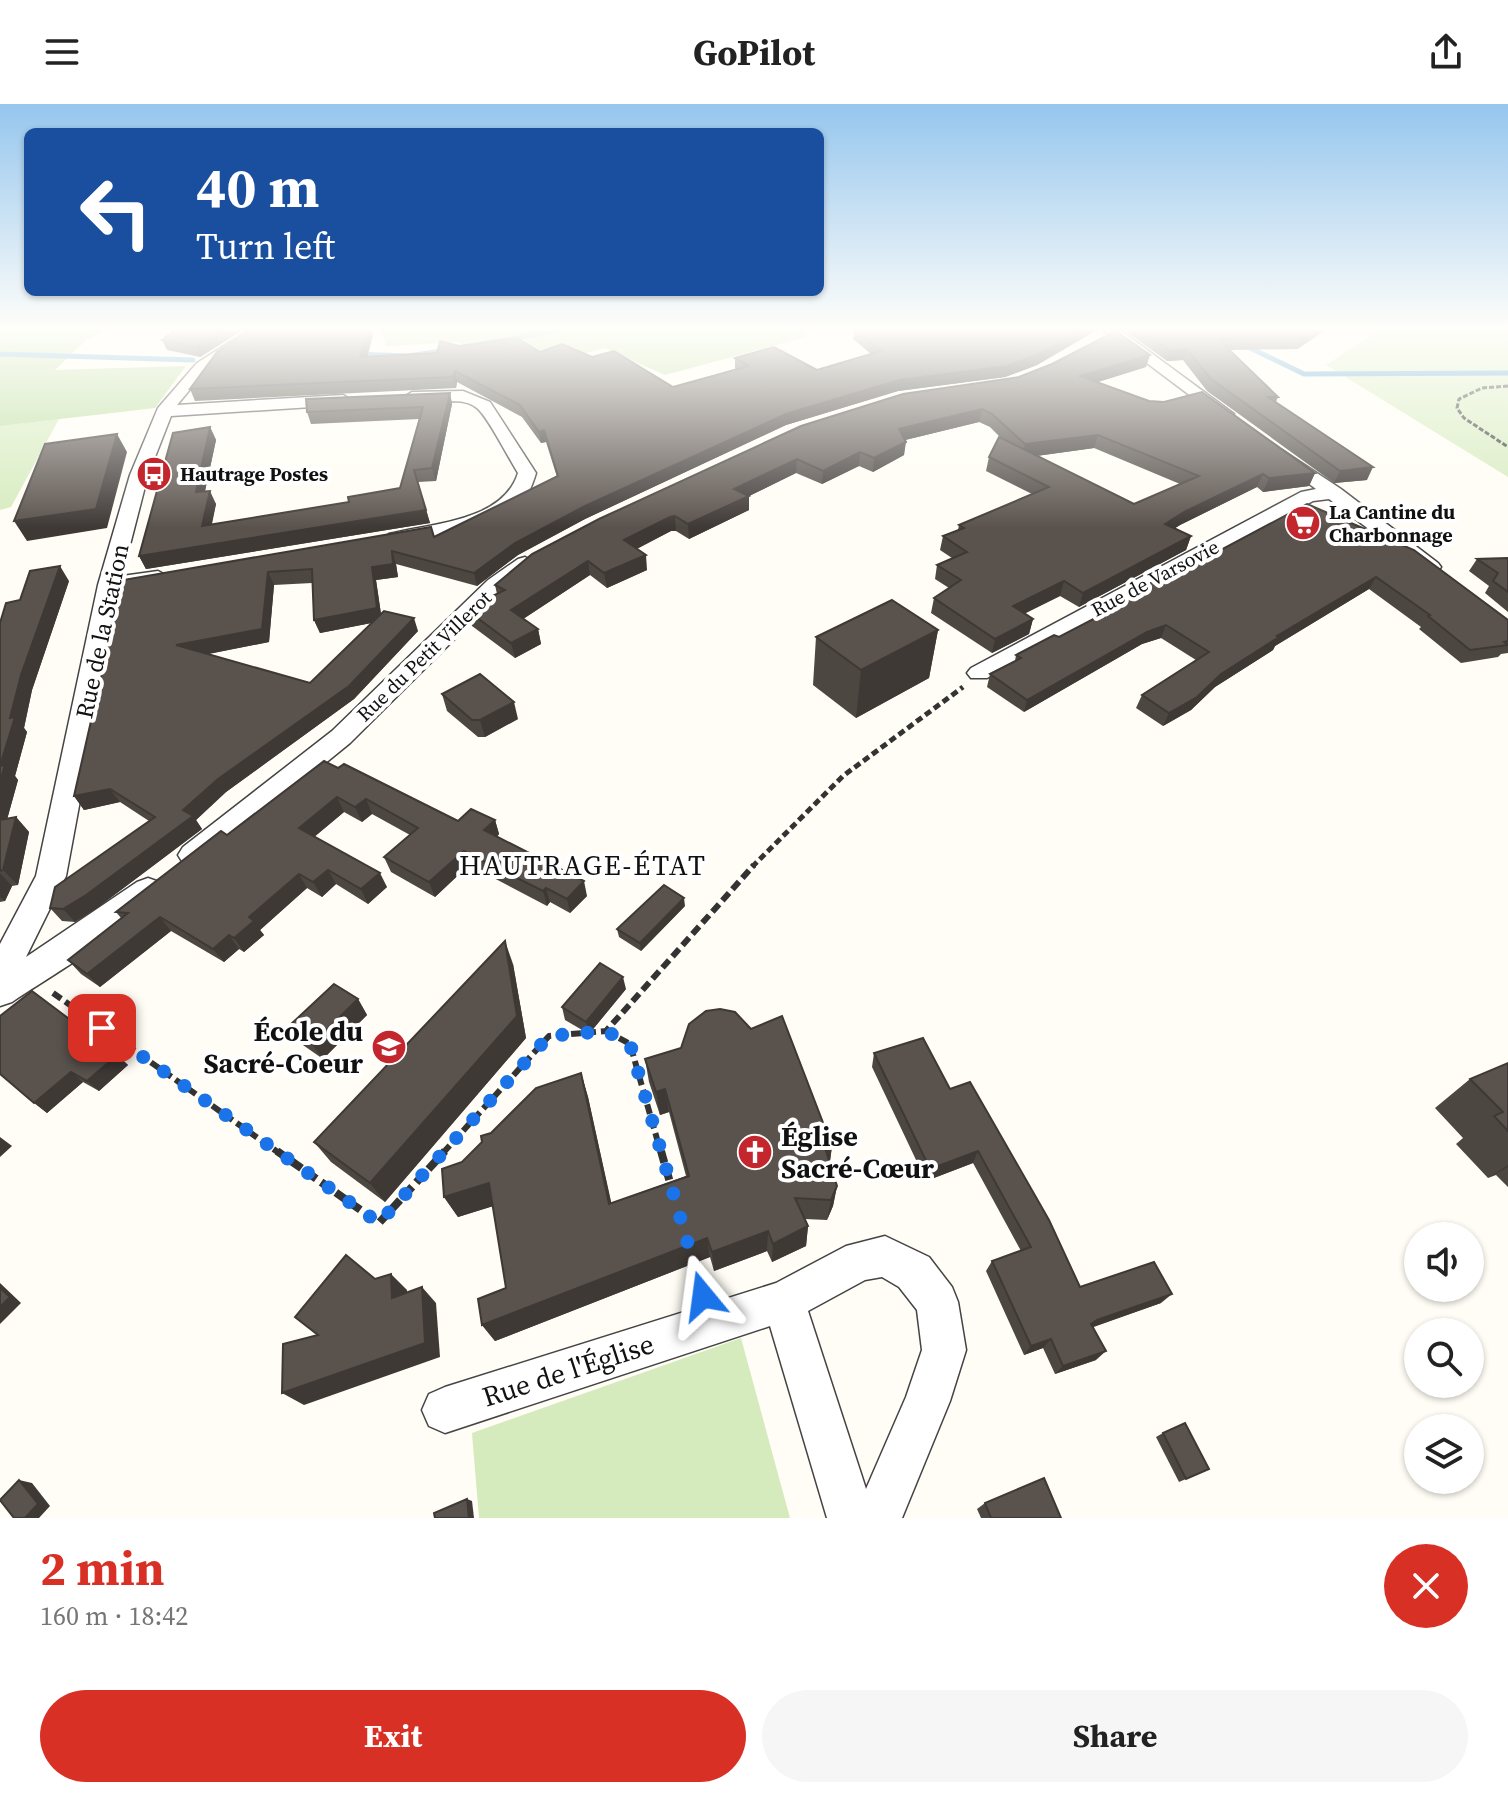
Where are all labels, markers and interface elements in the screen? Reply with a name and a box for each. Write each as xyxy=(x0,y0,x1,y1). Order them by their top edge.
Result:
text: GoPilot xyxy=(693,28,815,77)
icon: menu xyxy=(40,30,84,74)
icon: share xyxy=(1424,30,1468,74)
text: 40 m xyxy=(196,149,319,226)
icon: left xyxy=(64,160,168,264)
text: Turn left xyxy=(196,222,335,271)
bus stop icon: Hautrage Postes xyxy=(135,455,173,493)
place label: Hautrage Postes xyxy=(180,460,328,488)
place label: La Cantine du Charbonnage xyxy=(1329,498,1455,549)
supermarket icon: La Cantine du Charbonnage xyxy=(1284,504,1322,542)
street label: Rue de Varsovie xyxy=(1086,533,1224,623)
street label: Rue de la Station xyxy=(67,541,137,721)
street label: Rue du Petit Villerot xyxy=(350,584,498,728)
district label: HAUTRAGE-ÉTAT xyxy=(459,846,707,884)
pin xyxy=(68,994,136,1062)
icon: arrive xyxy=(80,1006,124,1050)
place label: École du Sacré-Coeur xyxy=(203,1012,363,1082)
school or university icon: École du Sacré-Coeur xyxy=(370,1028,408,1066)
place label: Église Sacré-Cœur xyxy=(781,1117,934,1187)
church icon: Église Sacré-Cœur xyxy=(736,1133,774,1171)
map controls xyxy=(1404,1222,1484,1494)
button: sound xyxy=(1404,1222,1484,1302)
position arrow xyxy=(661,1254,745,1338)
button: search xyxy=(1404,1318,1484,1398)
street label: Rue de l'Église xyxy=(477,1324,659,1416)
button: layers xyxy=(1404,1414,1484,1494)
text: 2 min xyxy=(40,1535,165,1601)
button: close xyxy=(1384,1544,1468,1628)
text: 160 m · 18:42 xyxy=(40,1598,188,1634)
button: Exit xyxy=(40,1690,746,1782)
button: Share xyxy=(762,1690,1468,1782)

